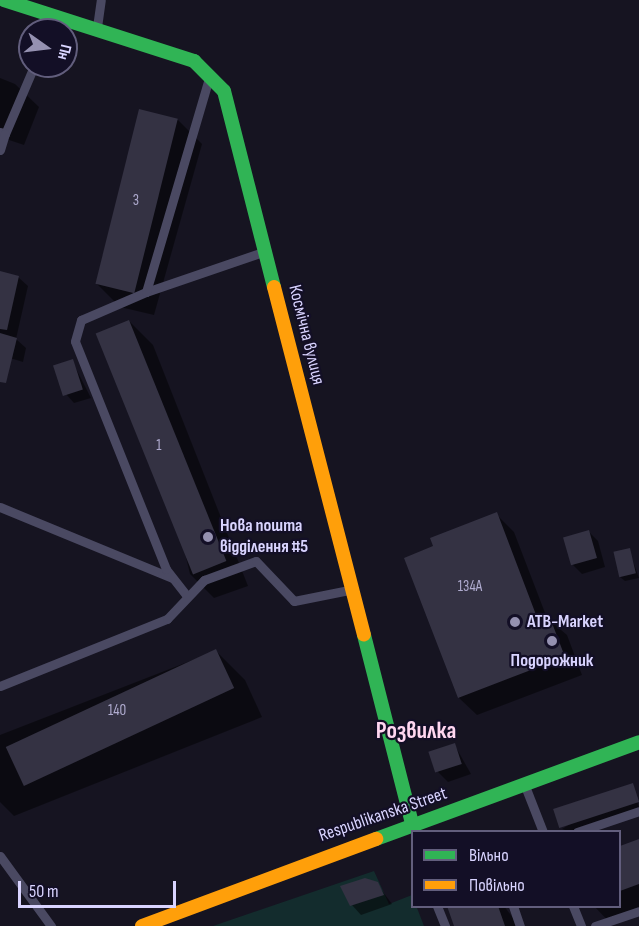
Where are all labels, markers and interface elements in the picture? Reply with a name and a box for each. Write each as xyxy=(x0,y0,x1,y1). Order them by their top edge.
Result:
north arrow xyxy=(18,18,78,78)
text: Пн xyxy=(53,42,75,62)
house number: 3 xyxy=(133,192,139,210)
street label: Космічна вулиця xyxy=(283,283,329,387)
house number: 1 xyxy=(156,437,162,455)
place label: Нова пошта відділення #5 xyxy=(220,516,308,558)
marker: Нова пошта відділення #5 xyxy=(201,530,215,544)
house number: 134А xyxy=(458,578,482,596)
place label: ATB-Market xyxy=(527,611,603,633)
marker: ATB-Market xyxy=(508,615,522,629)
marker: Подорожник xyxy=(545,634,559,648)
place label: Подорожник xyxy=(511,650,593,672)
house number: 140 xyxy=(108,702,126,720)
district label: Розвилка xyxy=(376,717,456,745)
street label: Respublikanska Street xyxy=(316,783,450,847)
legend xyxy=(411,830,621,908)
text: Вільно xyxy=(469,845,509,866)
scale bar xyxy=(21,869,178,907)
text: Повільно xyxy=(469,875,525,896)
text: 50 m xyxy=(29,881,59,902)

